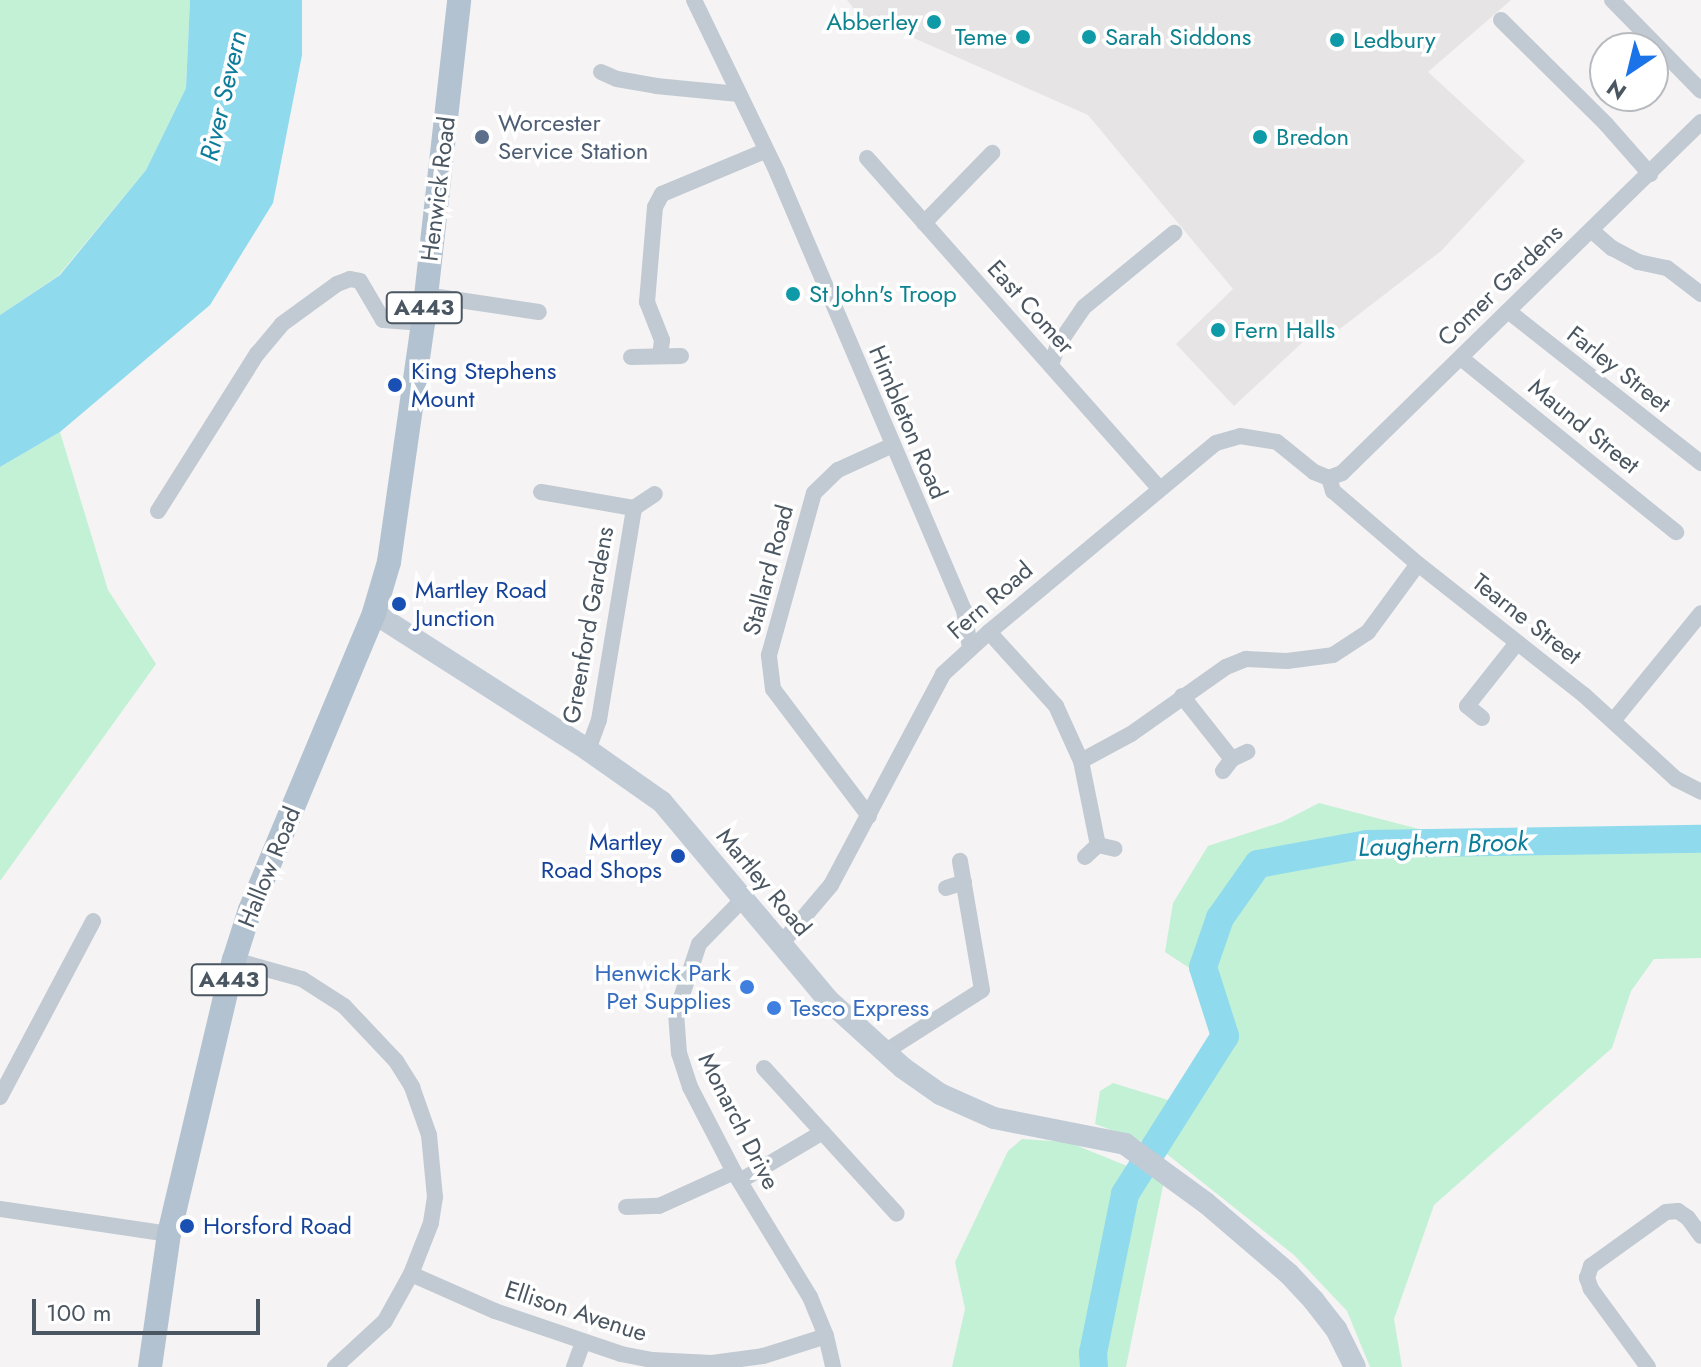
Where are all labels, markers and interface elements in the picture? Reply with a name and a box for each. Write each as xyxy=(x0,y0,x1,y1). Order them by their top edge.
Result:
place label: Abberley xyxy=(826,8,918,36)
marker: Abberley xyxy=(925,13,943,31)
place label: Teme xyxy=(955,23,1007,51)
place label: Sarah Siddons xyxy=(1105,23,1251,51)
place label: Ledbury xyxy=(1353,26,1436,54)
water label: River Severn xyxy=(194,28,254,164)
marker: Teme xyxy=(1014,28,1032,46)
marker: Sarah Siddons xyxy=(1080,28,1098,46)
marker: Ledbury xyxy=(1328,31,1346,49)
north arrow xyxy=(1589,32,1669,112)
text: N xyxy=(1600,72,1633,108)
place label: Worcester Service Station xyxy=(498,109,648,165)
street label: Henwick Road xyxy=(415,115,461,263)
place label: Bredon xyxy=(1276,123,1349,151)
marker: Worcester Service Station xyxy=(473,128,491,146)
marker: Bredon xyxy=(1251,128,1269,146)
street label: Comer Gardens xyxy=(1431,218,1569,352)
street label: East Comer xyxy=(981,254,1081,360)
place label: St John's Troop xyxy=(809,280,957,308)
marker: St John's Troop xyxy=(784,285,802,303)
road number: A443 xyxy=(384,290,464,326)
place label: Fern Halls xyxy=(1234,316,1335,344)
street label: Farley Street xyxy=(1561,320,1677,418)
marker: Fern Halls xyxy=(1209,321,1227,339)
street label: Himbleton Road xyxy=(863,341,953,503)
place label: King Stephens Mount xyxy=(411,357,556,413)
street label: Maund Street xyxy=(1523,373,1645,479)
marker: King Stephens Mount xyxy=(386,376,404,394)
street label: Stallard Road xyxy=(737,502,799,638)
street label: Greenford Gardens xyxy=(556,524,620,726)
street label: Fern Road xyxy=(942,555,1038,645)
street label: Tearne Street xyxy=(1467,568,1587,670)
place label: Martley Road Junction xyxy=(415,576,547,632)
marker: Martley Road Junction xyxy=(390,595,408,613)
street label: Hallow Road xyxy=(232,802,306,932)
street label: Martley Road xyxy=(711,822,817,942)
water label: Laughern Brook xyxy=(1357,826,1529,864)
place label: Martley Road Shops xyxy=(541,828,662,884)
marker: Martley Road Shops xyxy=(669,847,687,865)
place label: Henwick Park Pet Supplies xyxy=(594,959,731,1015)
road number: A443 xyxy=(189,962,269,998)
marker: Henwick Park Pet Supplies xyxy=(738,978,756,996)
place label: Tesco Express xyxy=(790,994,929,1022)
marker: Tesco Express xyxy=(765,999,783,1017)
street label: Monarch Drive xyxy=(692,1048,786,1194)
place label: Horsford Road xyxy=(203,1212,352,1240)
marker: Horsford Road xyxy=(178,1217,196,1235)
street label: Ellison Avenue xyxy=(501,1274,651,1348)
scale bar xyxy=(36,1283,264,1333)
text: 100 m xyxy=(46,1295,112,1330)

